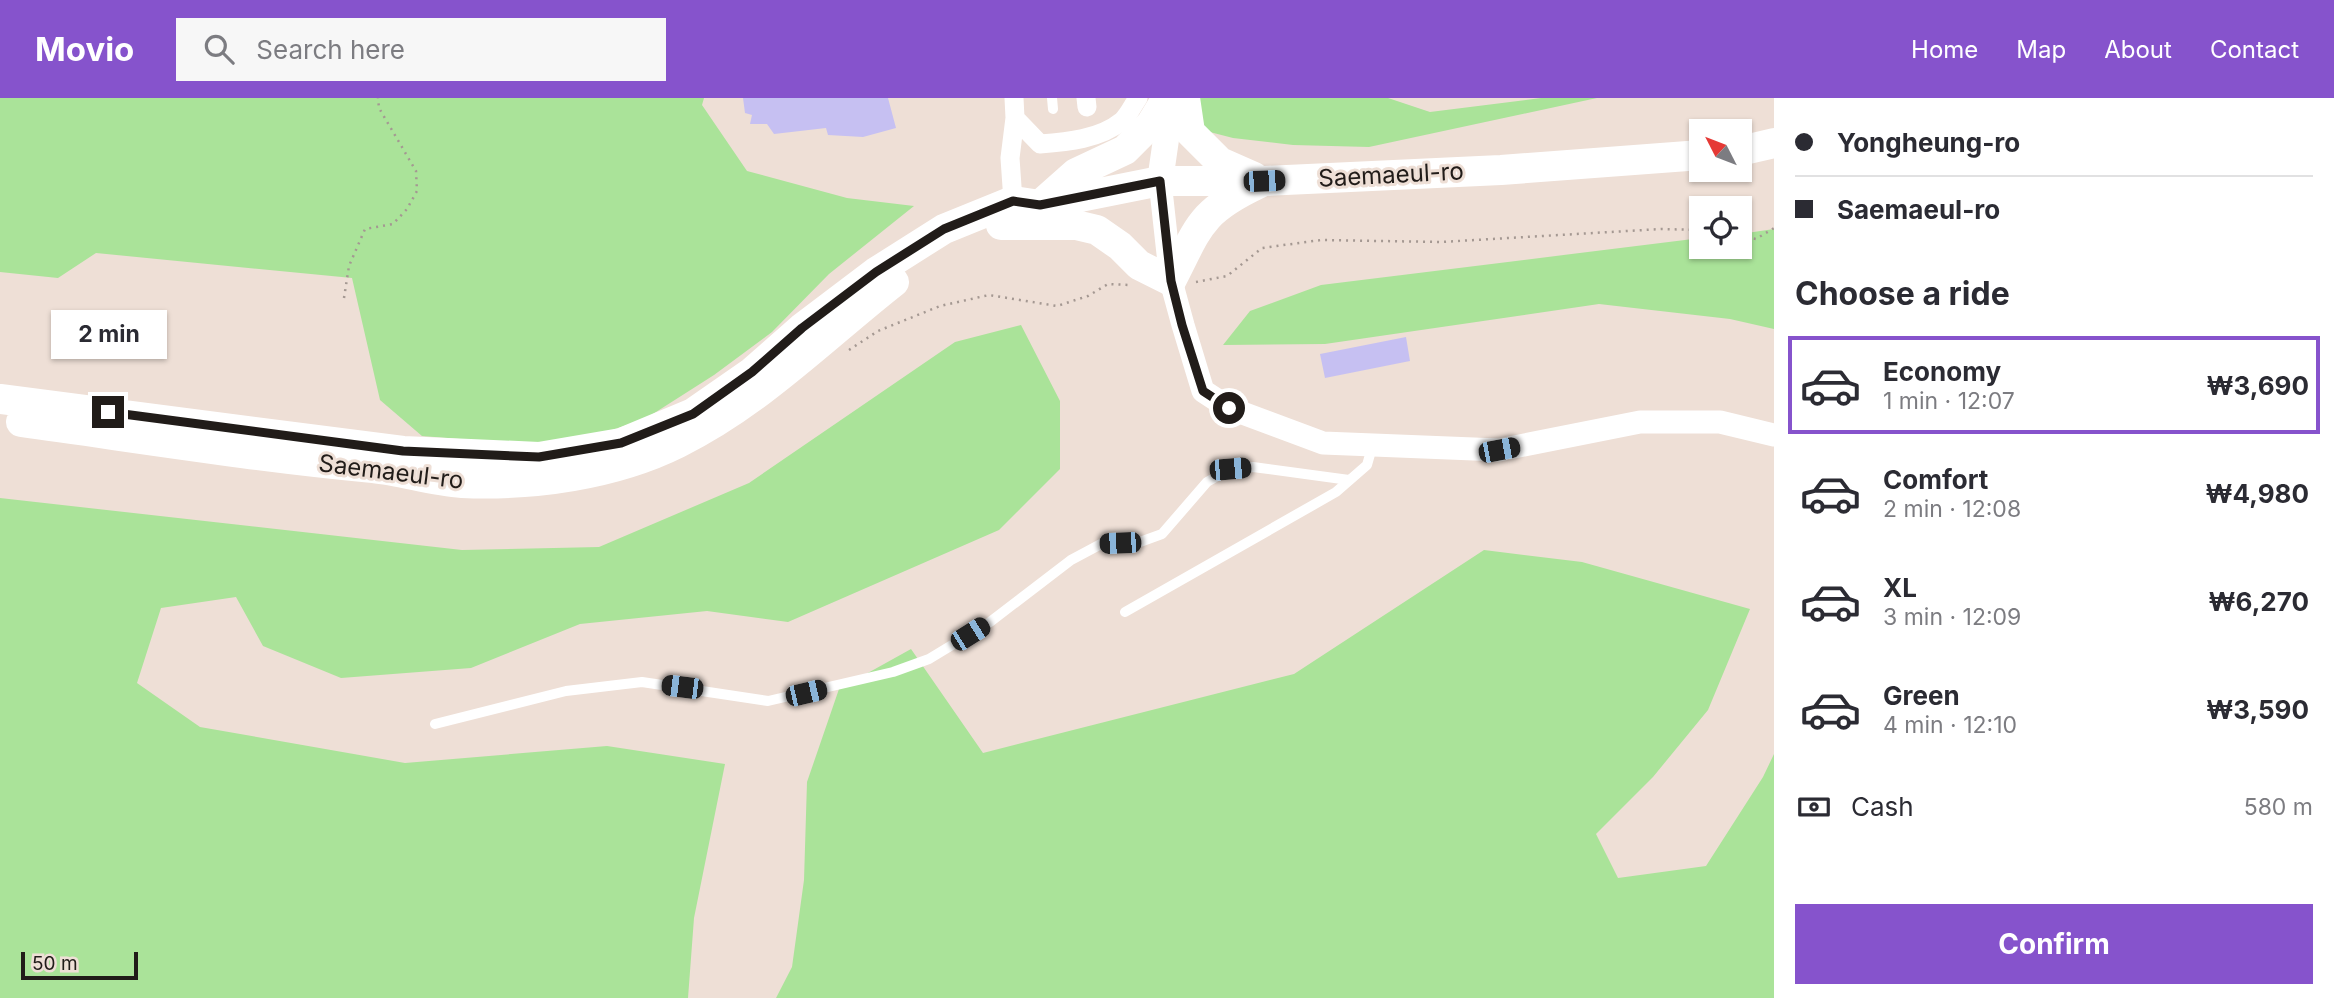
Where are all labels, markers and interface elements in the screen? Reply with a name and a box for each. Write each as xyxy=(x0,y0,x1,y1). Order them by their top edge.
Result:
search box xyxy=(176,18,666,81)
text: Movio xyxy=(35,29,134,69)
icon: search xyxy=(200,30,238,68)
text: Search here xyxy=(256,34,405,65)
text: Home xyxy=(1911,35,1978,64)
text: Map xyxy=(2016,35,2066,64)
text: About xyxy=(2104,35,2172,64)
text: Contact xyxy=(2210,35,2299,64)
north arrow xyxy=(1689,119,1752,182)
map controls xyxy=(1689,119,1752,259)
text: Yongheung-ro xyxy=(1837,127,2020,158)
street label: Saemaeul-ro xyxy=(1318,156,1464,193)
car xyxy=(1243,170,1286,192)
text: Saemaeul-ro xyxy=(1837,194,2000,225)
button: locate xyxy=(1689,196,1752,259)
text: Choose a ride xyxy=(1795,274,2010,313)
callout: 2 min xyxy=(50,310,166,360)
text: 2 min xyxy=(78,320,140,348)
icon: car xyxy=(1799,354,1862,417)
text: Economy xyxy=(1883,356,2001,387)
text: ₩3,690 xyxy=(2207,370,2309,401)
text: 1 min · 12:07 xyxy=(1883,387,2015,415)
route start xyxy=(1213,392,1245,424)
route end xyxy=(92,396,124,428)
car xyxy=(1477,436,1522,464)
street label: Saemaeul-ro xyxy=(317,448,465,495)
car xyxy=(1209,457,1252,481)
icon: car xyxy=(1799,462,1862,525)
text: Comfort xyxy=(1883,464,1988,495)
text: ₩4,980 xyxy=(2206,478,2309,509)
text: 2 min · 12:08 xyxy=(1883,495,2021,523)
car xyxy=(1099,532,1142,554)
icon: car xyxy=(1799,570,1862,633)
text: XL xyxy=(1883,572,1917,603)
text: ₩6,270 xyxy=(2209,586,2309,617)
text: 3 min · 12:09 xyxy=(1883,603,2021,631)
car xyxy=(947,614,994,654)
car xyxy=(660,674,705,700)
car xyxy=(784,678,829,708)
icon: car xyxy=(1799,678,1862,741)
text: Green xyxy=(1883,680,1960,711)
text: ₩3,590 xyxy=(2206,694,2309,725)
text: 4 min · 12:10 xyxy=(1883,711,2017,739)
icon: cash xyxy=(1795,788,1833,826)
text: Cash xyxy=(1851,791,1914,822)
text: 580 m xyxy=(2244,793,2313,821)
button: Confirm xyxy=(1795,904,2313,984)
scale bar xyxy=(21,949,138,981)
text: 50 m xyxy=(32,952,78,975)

